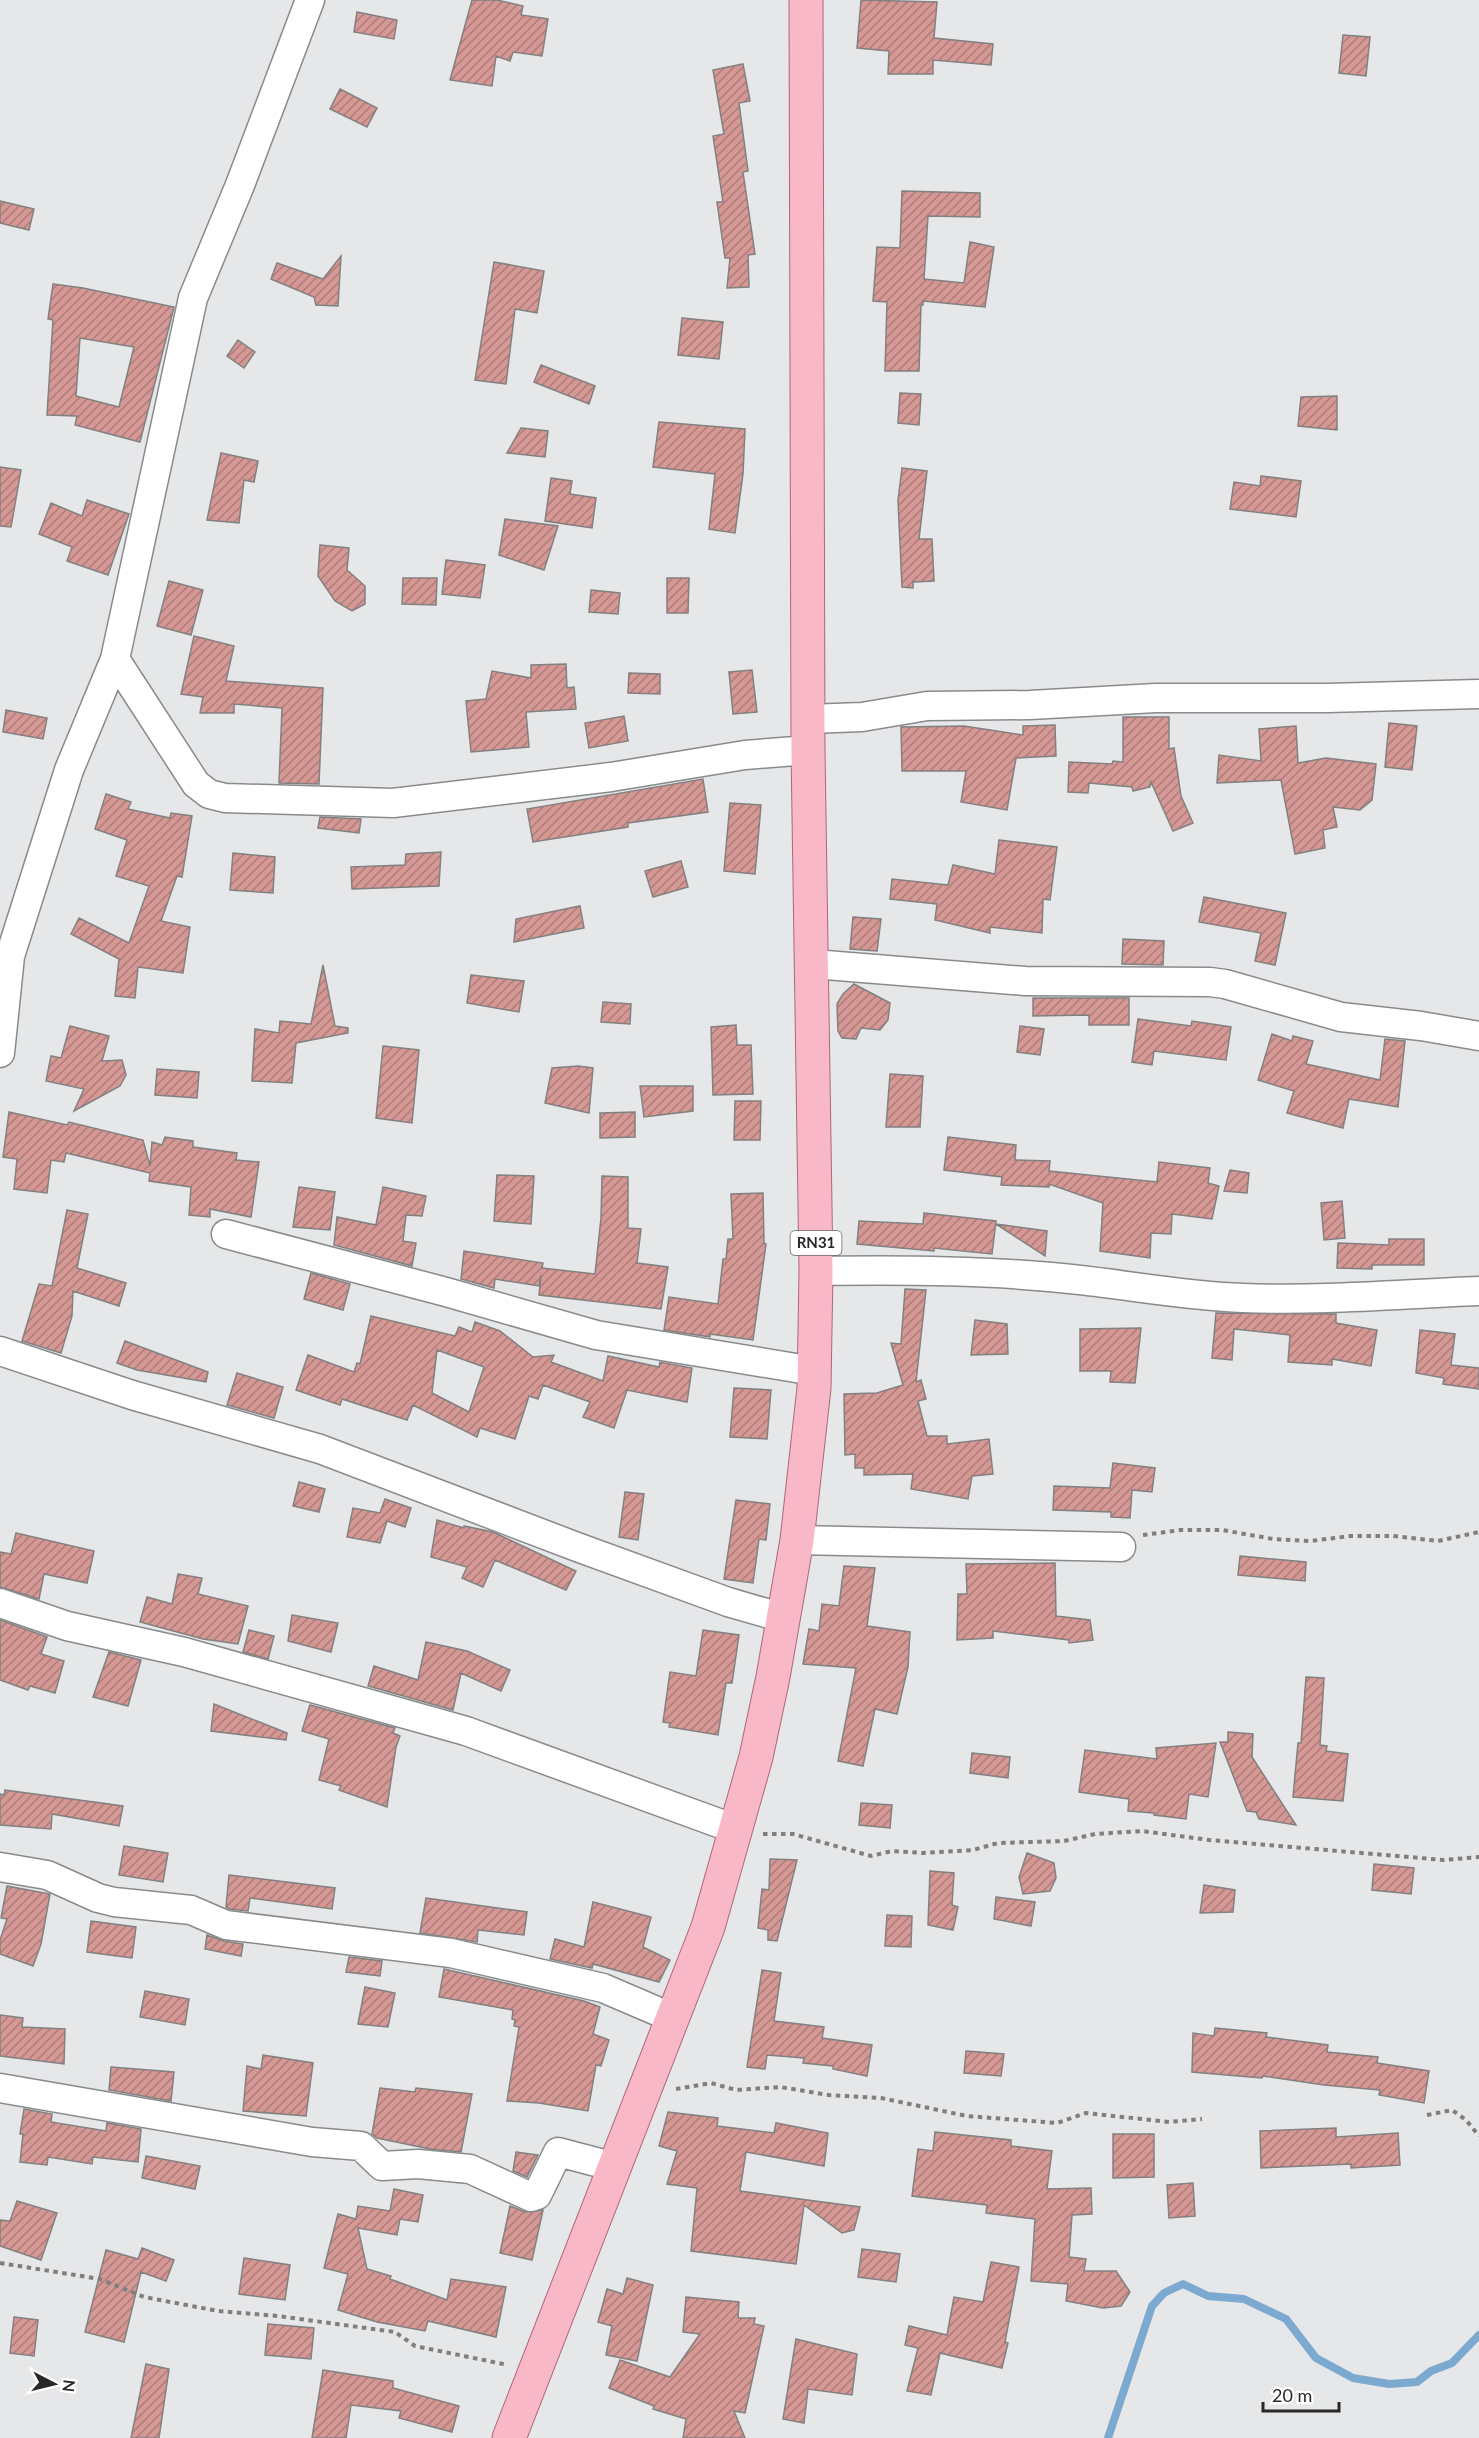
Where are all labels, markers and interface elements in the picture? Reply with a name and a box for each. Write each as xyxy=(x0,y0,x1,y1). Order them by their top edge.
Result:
road number: RN31 xyxy=(790,1231,842,1255)
north arrow xyxy=(24,2354,84,2414)
scale bar xyxy=(1263,2375,1340,2413)
text: N xyxy=(59,2379,80,2393)
text: 20 m xyxy=(1272,2384,1312,2406)

